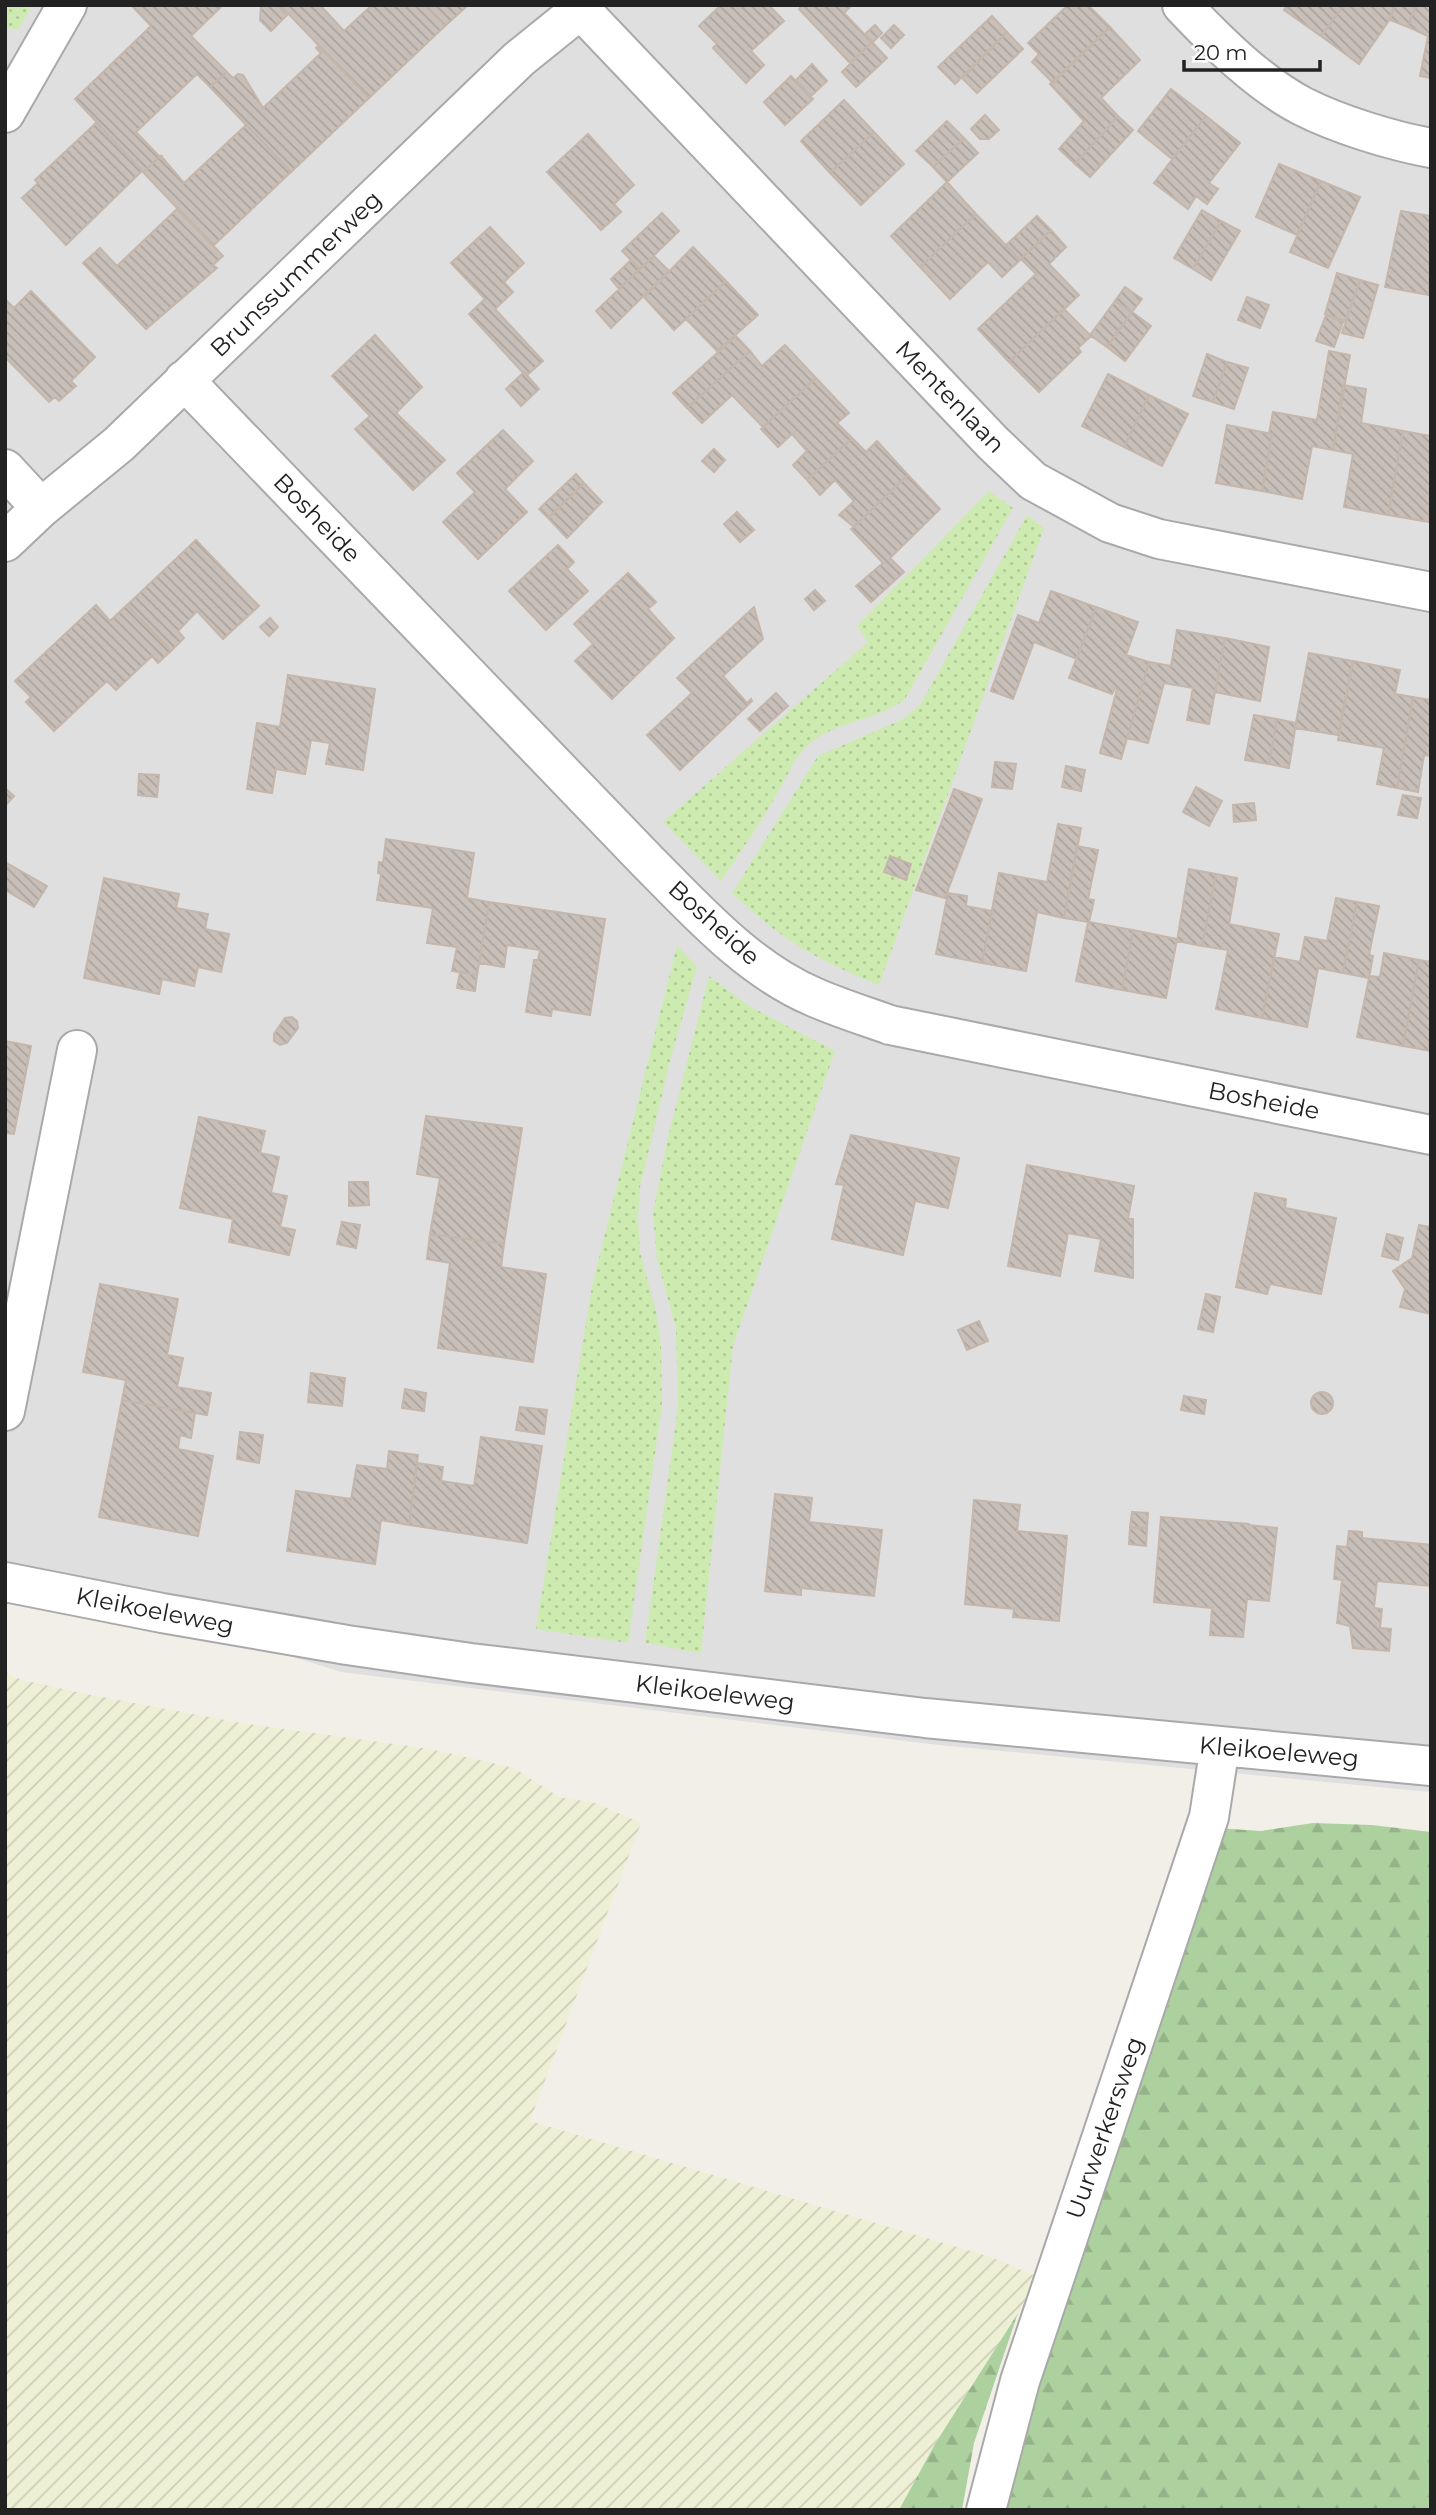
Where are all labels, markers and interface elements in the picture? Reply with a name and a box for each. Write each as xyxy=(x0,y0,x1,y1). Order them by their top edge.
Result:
scale bar xyxy=(1184,28,1320,72)
text: 20 m xyxy=(1194,40,1248,65)
street label: Brunssummerweg xyxy=(204,184,387,363)
street label: Mentenlaan xyxy=(890,335,1011,459)
street label: Bosheide xyxy=(268,467,367,568)
street label: Bosheide xyxy=(663,874,766,971)
street label: Bosheide xyxy=(1206,1076,1322,1126)
street label: Kleikoeleweg xyxy=(74,1581,237,1640)
street label: Kleikoeleweg xyxy=(634,1668,796,1717)
street label: Kleikoeleweg xyxy=(1198,1730,1360,1773)
street label: Uurwerkersweg xyxy=(1060,2033,1149,2223)

